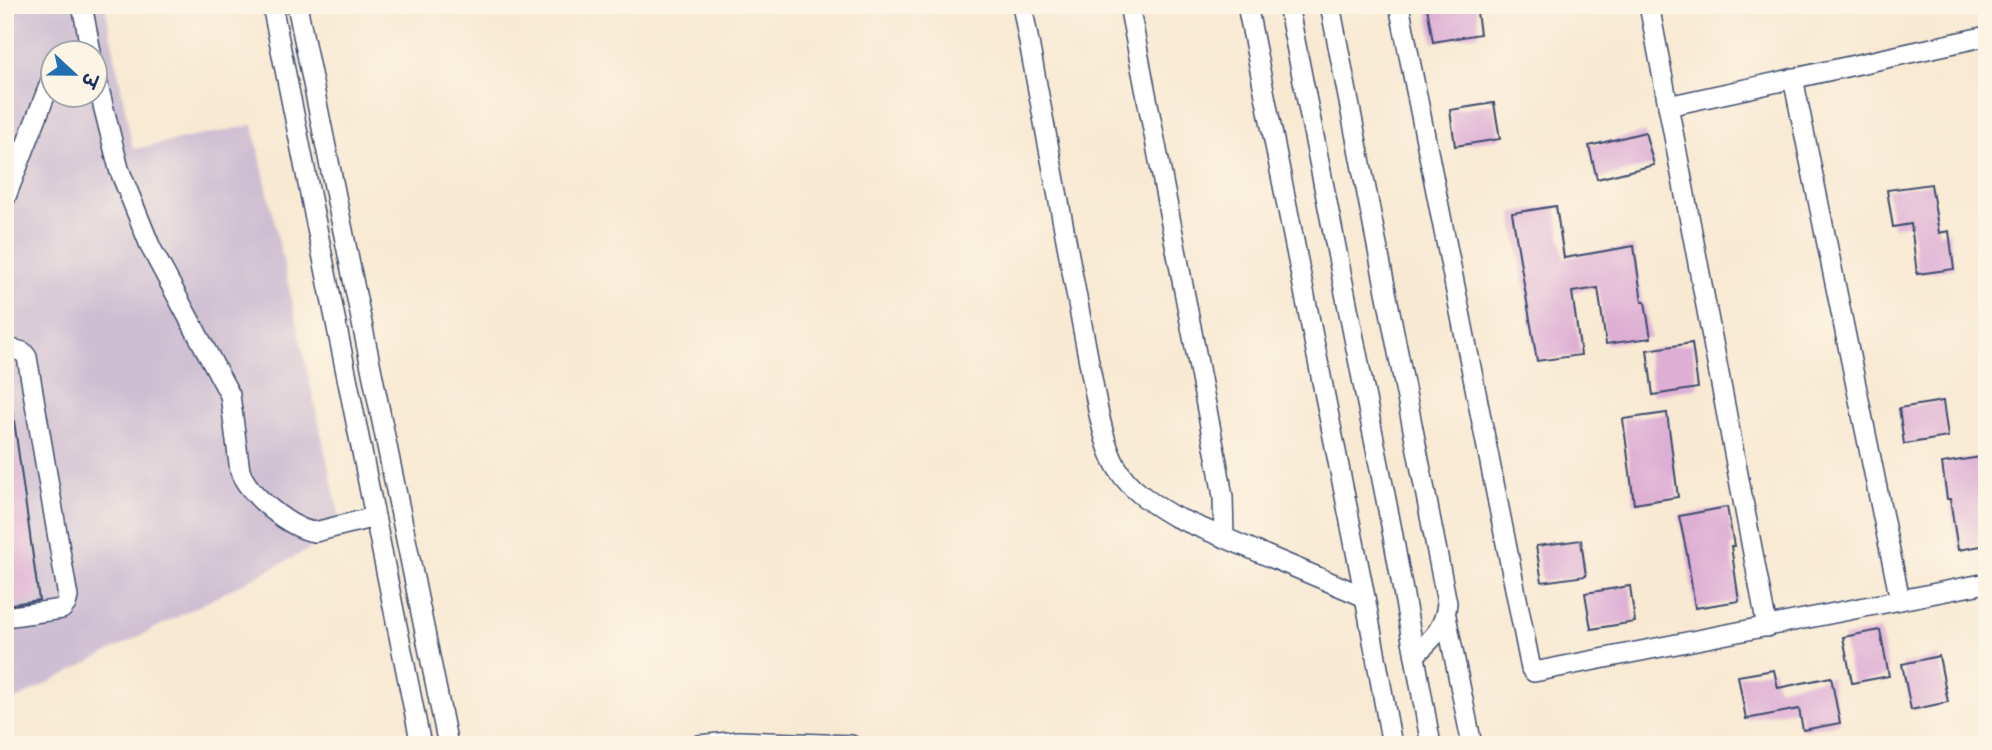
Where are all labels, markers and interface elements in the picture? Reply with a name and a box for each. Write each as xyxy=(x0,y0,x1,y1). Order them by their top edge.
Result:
north arrow xyxy=(38,38,108,108)
text: उ xyxy=(74,68,107,94)

